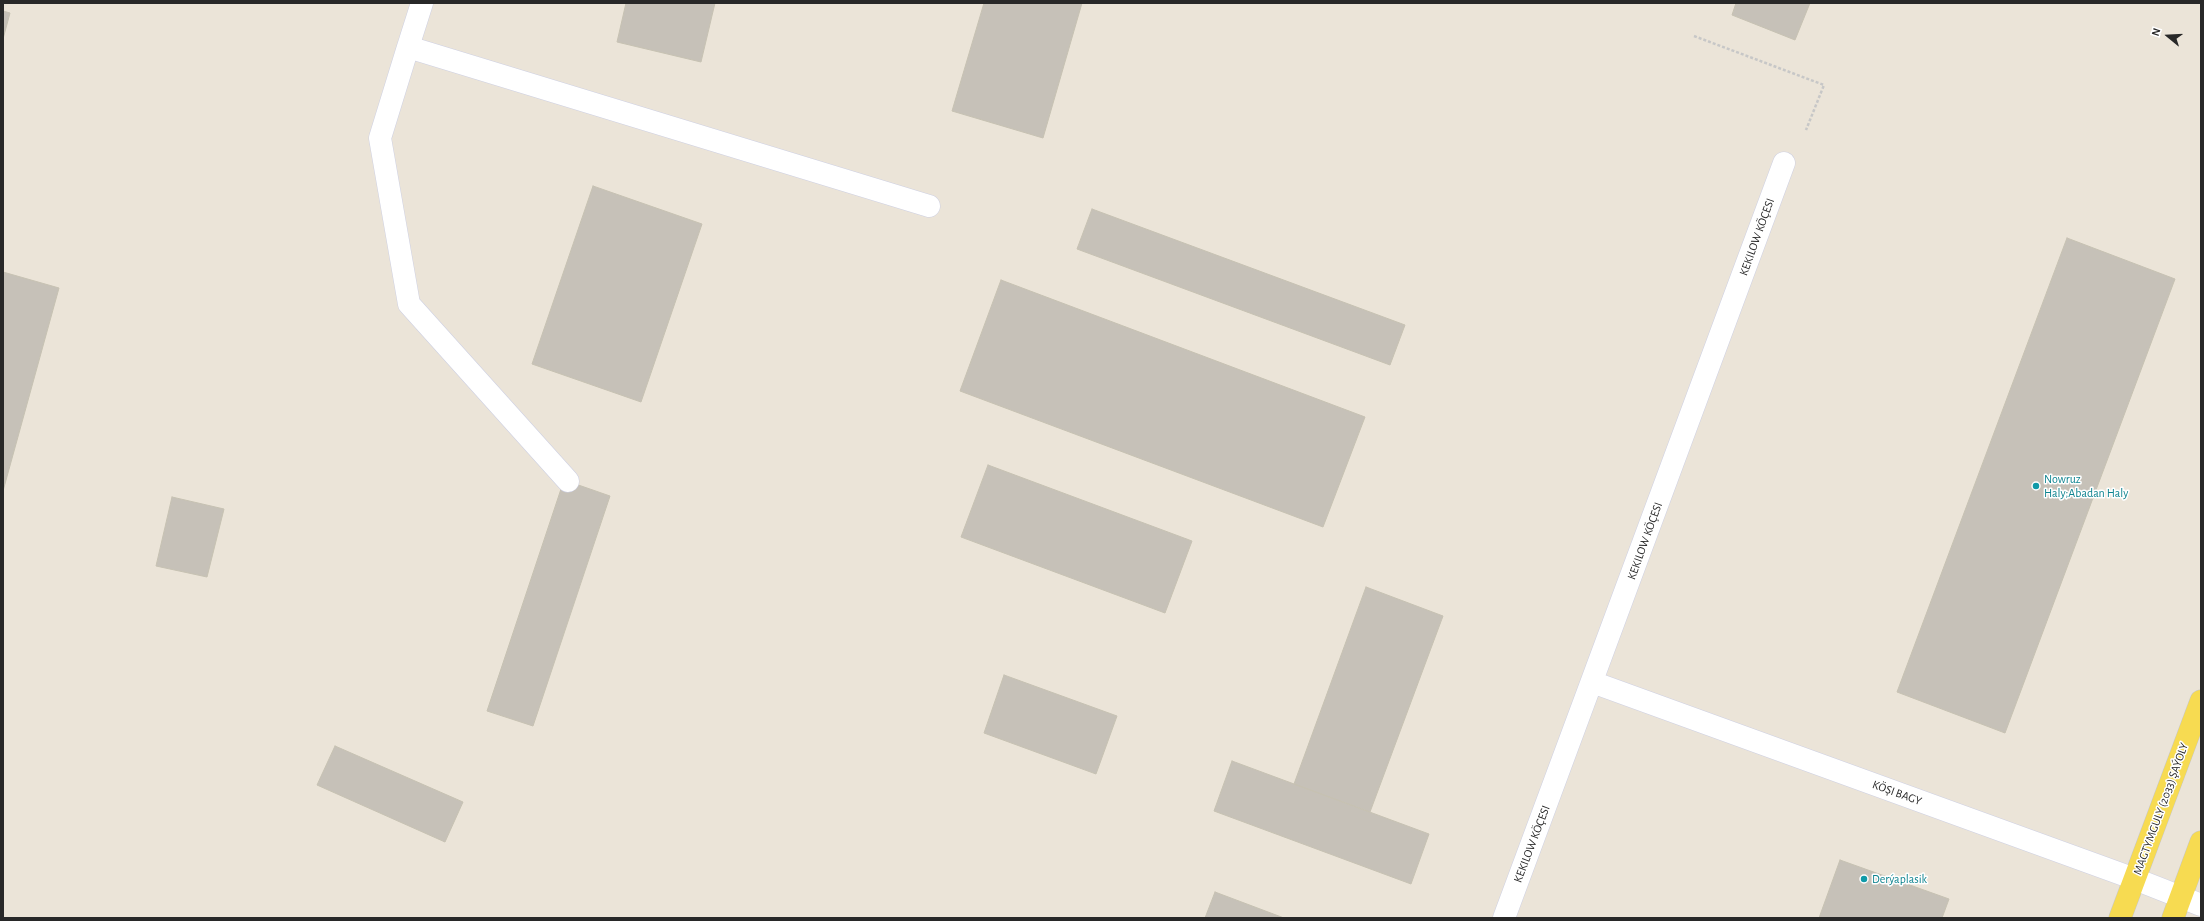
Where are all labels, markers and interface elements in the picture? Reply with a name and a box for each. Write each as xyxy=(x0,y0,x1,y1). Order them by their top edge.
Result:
north arrow xyxy=(2148,16,2188,56)
text: N xyxy=(2150,27,2163,37)
street label: KEKILOW KÖÇESI xyxy=(1736,196,1778,278)
place label: Nowruz Haly;Abadan Haly xyxy=(2044,472,2128,500)
marker: Nowruz Haly;Abadan Haly xyxy=(2031,481,2041,491)
street label: KEKILOW KÖÇESI xyxy=(1624,500,1666,582)
street label: MAGTYMGULY (2033) ŞAÝOLY xyxy=(2130,741,2192,877)
street label: KÖŞI BAGY xyxy=(1870,777,1924,809)
street label: KEKILOW KÖÇESI xyxy=(1511,803,1553,885)
place label: Derýaplasik xyxy=(1872,872,1927,886)
marker: Derýaplasik xyxy=(1859,874,1869,884)

